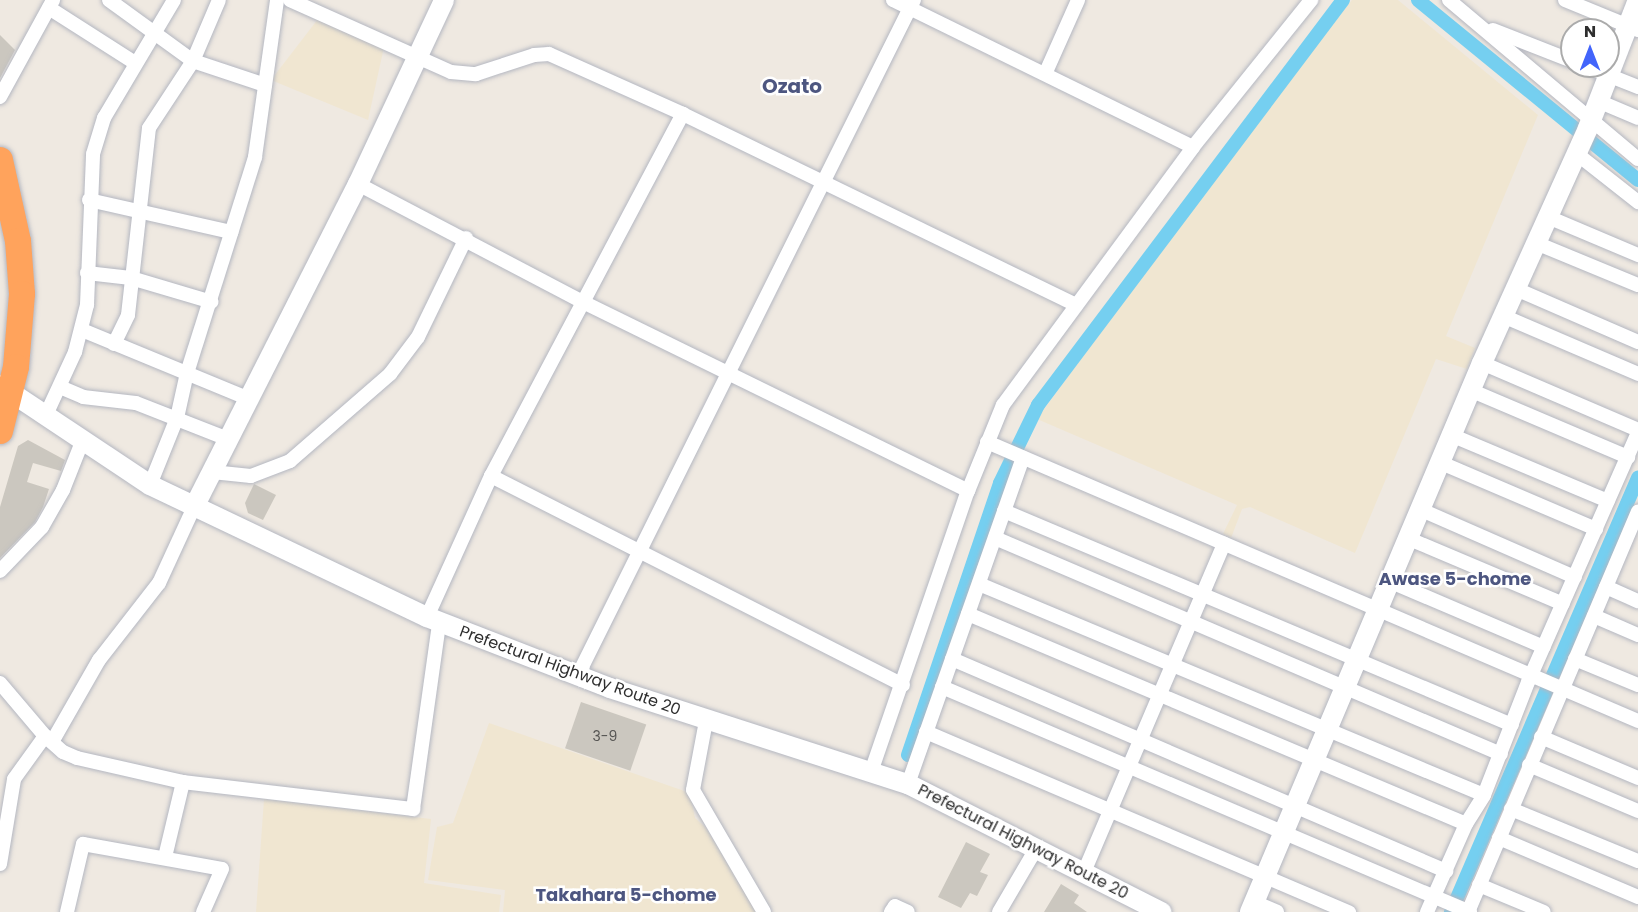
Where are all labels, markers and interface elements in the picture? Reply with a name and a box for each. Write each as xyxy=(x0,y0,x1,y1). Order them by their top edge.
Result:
north arrow xyxy=(1560,18,1620,78)
text: N xyxy=(1584,20,1596,43)
district label: Ozato xyxy=(762,74,822,98)
district label: Awase 5-chome xyxy=(1379,568,1531,590)
street label: Prefectural Highway Route 20 xyxy=(457,622,683,720)
house number: 3-9 xyxy=(593,728,617,744)
street label: Prefectural Highway Route 20 xyxy=(914,780,1132,904)
district label: Takahara 5-chome xyxy=(535,884,717,906)

